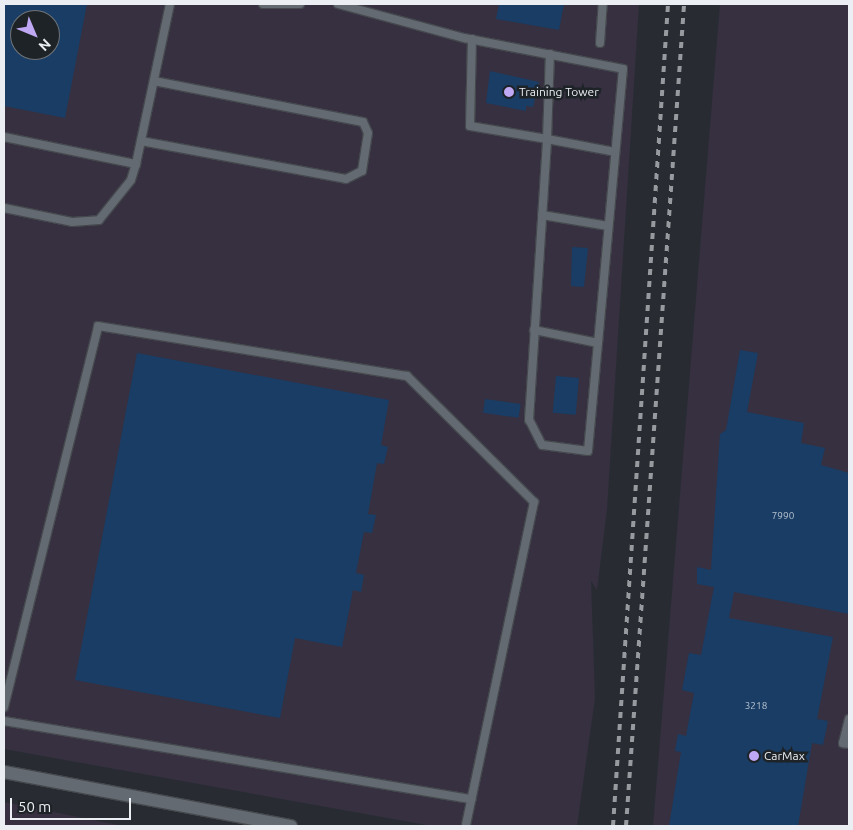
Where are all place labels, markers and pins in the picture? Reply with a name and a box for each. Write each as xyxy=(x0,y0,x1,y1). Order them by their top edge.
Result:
place label: Training Tower xyxy=(519,85,599,99)
marker: Training Tower xyxy=(503,86,515,98)
place label: CarMax xyxy=(764,749,805,763)
marker: CarMax xyxy=(748,750,760,762)

